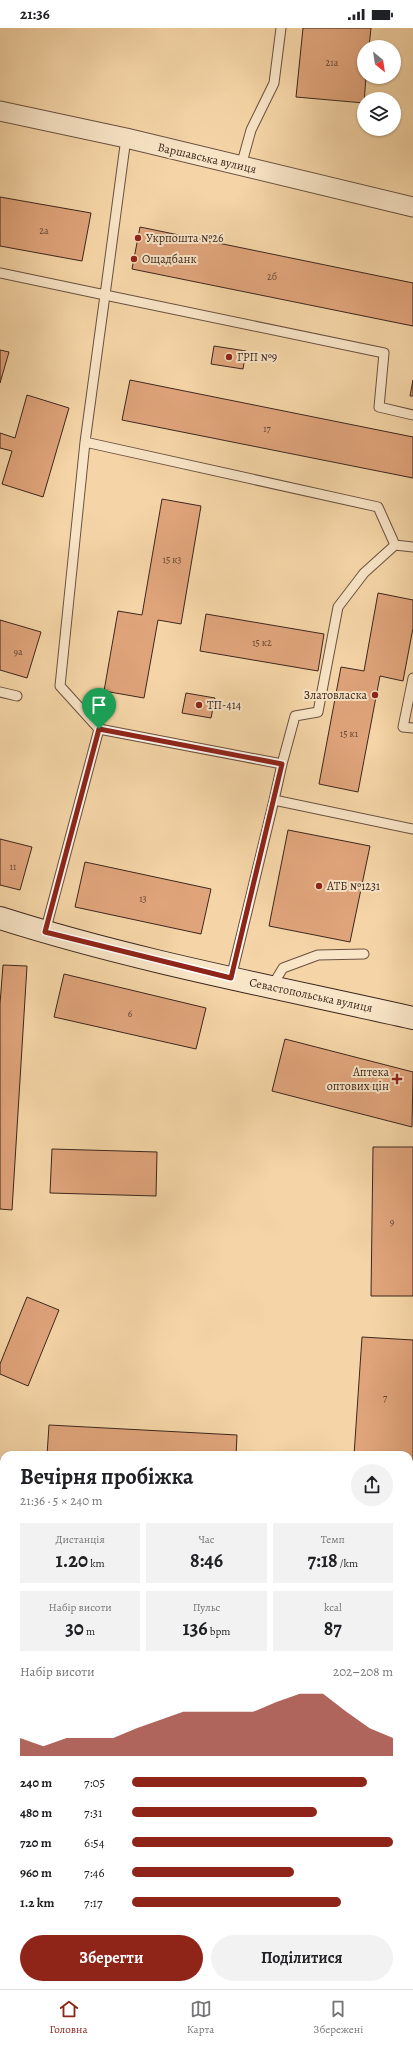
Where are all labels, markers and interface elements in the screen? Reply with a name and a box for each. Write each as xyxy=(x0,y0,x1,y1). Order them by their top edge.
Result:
text: 21:36 xyxy=(20,4,50,24)
north arrow xyxy=(357,40,401,84)
map controls xyxy=(357,40,401,136)
house number: 21а xyxy=(326,56,339,69)
button: layers xyxy=(357,92,401,136)
street label: Варшавська вулиця xyxy=(156,139,258,177)
house number: 2а xyxy=(39,224,49,237)
place label: Укрпошта №26 xyxy=(146,230,224,246)
marker: Укрпошта №26 xyxy=(133,233,143,243)
place label: Ощадбанк xyxy=(142,251,197,267)
marker: Ощадбанк xyxy=(129,254,139,264)
house number: 2б xyxy=(267,270,277,283)
place label: ГРП №9 xyxy=(237,349,277,365)
marker: ГРП №9 xyxy=(224,352,234,362)
house number: 17 xyxy=(263,422,272,435)
house number: 15 к3 xyxy=(162,553,182,566)
house number: 15 к2 xyxy=(252,636,272,649)
house number: 9а xyxy=(13,645,23,658)
place label: Златовласка xyxy=(304,687,367,703)
pin xyxy=(82,688,116,729)
marker: Златовласка xyxy=(370,690,380,700)
icon: arrive xyxy=(88,694,110,716)
place label: ТП-414 xyxy=(207,697,242,713)
marker: ТП-414 xyxy=(194,700,204,710)
house number: 15 к1 xyxy=(340,727,359,740)
house number: 11 xyxy=(10,860,17,873)
place label: АТБ №1231 xyxy=(326,878,380,894)
marker: АТБ №1231 xyxy=(314,881,324,891)
house number: 13 xyxy=(139,892,147,905)
street label: Севастопольська вулиця xyxy=(248,974,374,1016)
house number: 6 xyxy=(128,1007,133,1020)
place label: Аптека оптових цін xyxy=(327,1064,389,1094)
marker: Аптека оптових цін xyxy=(392,1074,402,1084)
house number: 9 xyxy=(390,1215,395,1228)
house number: 7 xyxy=(383,1391,388,1404)
text: Вечірня пробіжка xyxy=(20,1462,194,1492)
button: share xyxy=(351,1464,393,1506)
text: 21:36 · 5 × 240 m xyxy=(20,1492,103,1509)
text: Дистанція xyxy=(56,1532,105,1547)
text: Час xyxy=(198,1532,215,1547)
text: Темп xyxy=(321,1532,345,1547)
text: 1.20 xyxy=(56,1547,88,1574)
text: 8:46 xyxy=(190,1547,223,1574)
text: 7:18 xyxy=(308,1547,338,1574)
text: km xyxy=(88,1556,105,1571)
text: /km xyxy=(338,1556,358,1571)
text: Набір висоти xyxy=(49,1600,112,1615)
text: Пульс xyxy=(193,1600,220,1615)
text: kcal xyxy=(324,1600,342,1615)
text: 30 xyxy=(65,1615,84,1642)
text: 136 xyxy=(183,1615,208,1642)
text: 87 xyxy=(324,1615,342,1642)
text: m xyxy=(84,1624,95,1639)
text: bpm xyxy=(208,1624,230,1639)
text: Набір висоти xyxy=(20,1663,95,1680)
text: 202–208 m xyxy=(333,1663,393,1680)
text: 240 m xyxy=(20,1774,52,1791)
text: 7:05 xyxy=(84,1774,105,1791)
text: 480 m xyxy=(20,1804,52,1821)
text: 7:31 xyxy=(84,1804,102,1821)
text: 720 m xyxy=(20,1834,52,1851)
text: 6:54 xyxy=(84,1834,105,1851)
text: 960 m xyxy=(20,1864,52,1881)
text: 7:46 xyxy=(84,1864,104,1881)
text: 1.2 km xyxy=(20,1894,54,1911)
text: 7:17 xyxy=(84,1894,102,1911)
button: Зберегти xyxy=(20,1935,203,1981)
button: Поділитися xyxy=(211,1935,393,1981)
tab: Головна xyxy=(50,1998,88,2037)
tab: Карта xyxy=(187,1998,214,2037)
tab: Збережені xyxy=(314,1998,363,2037)

